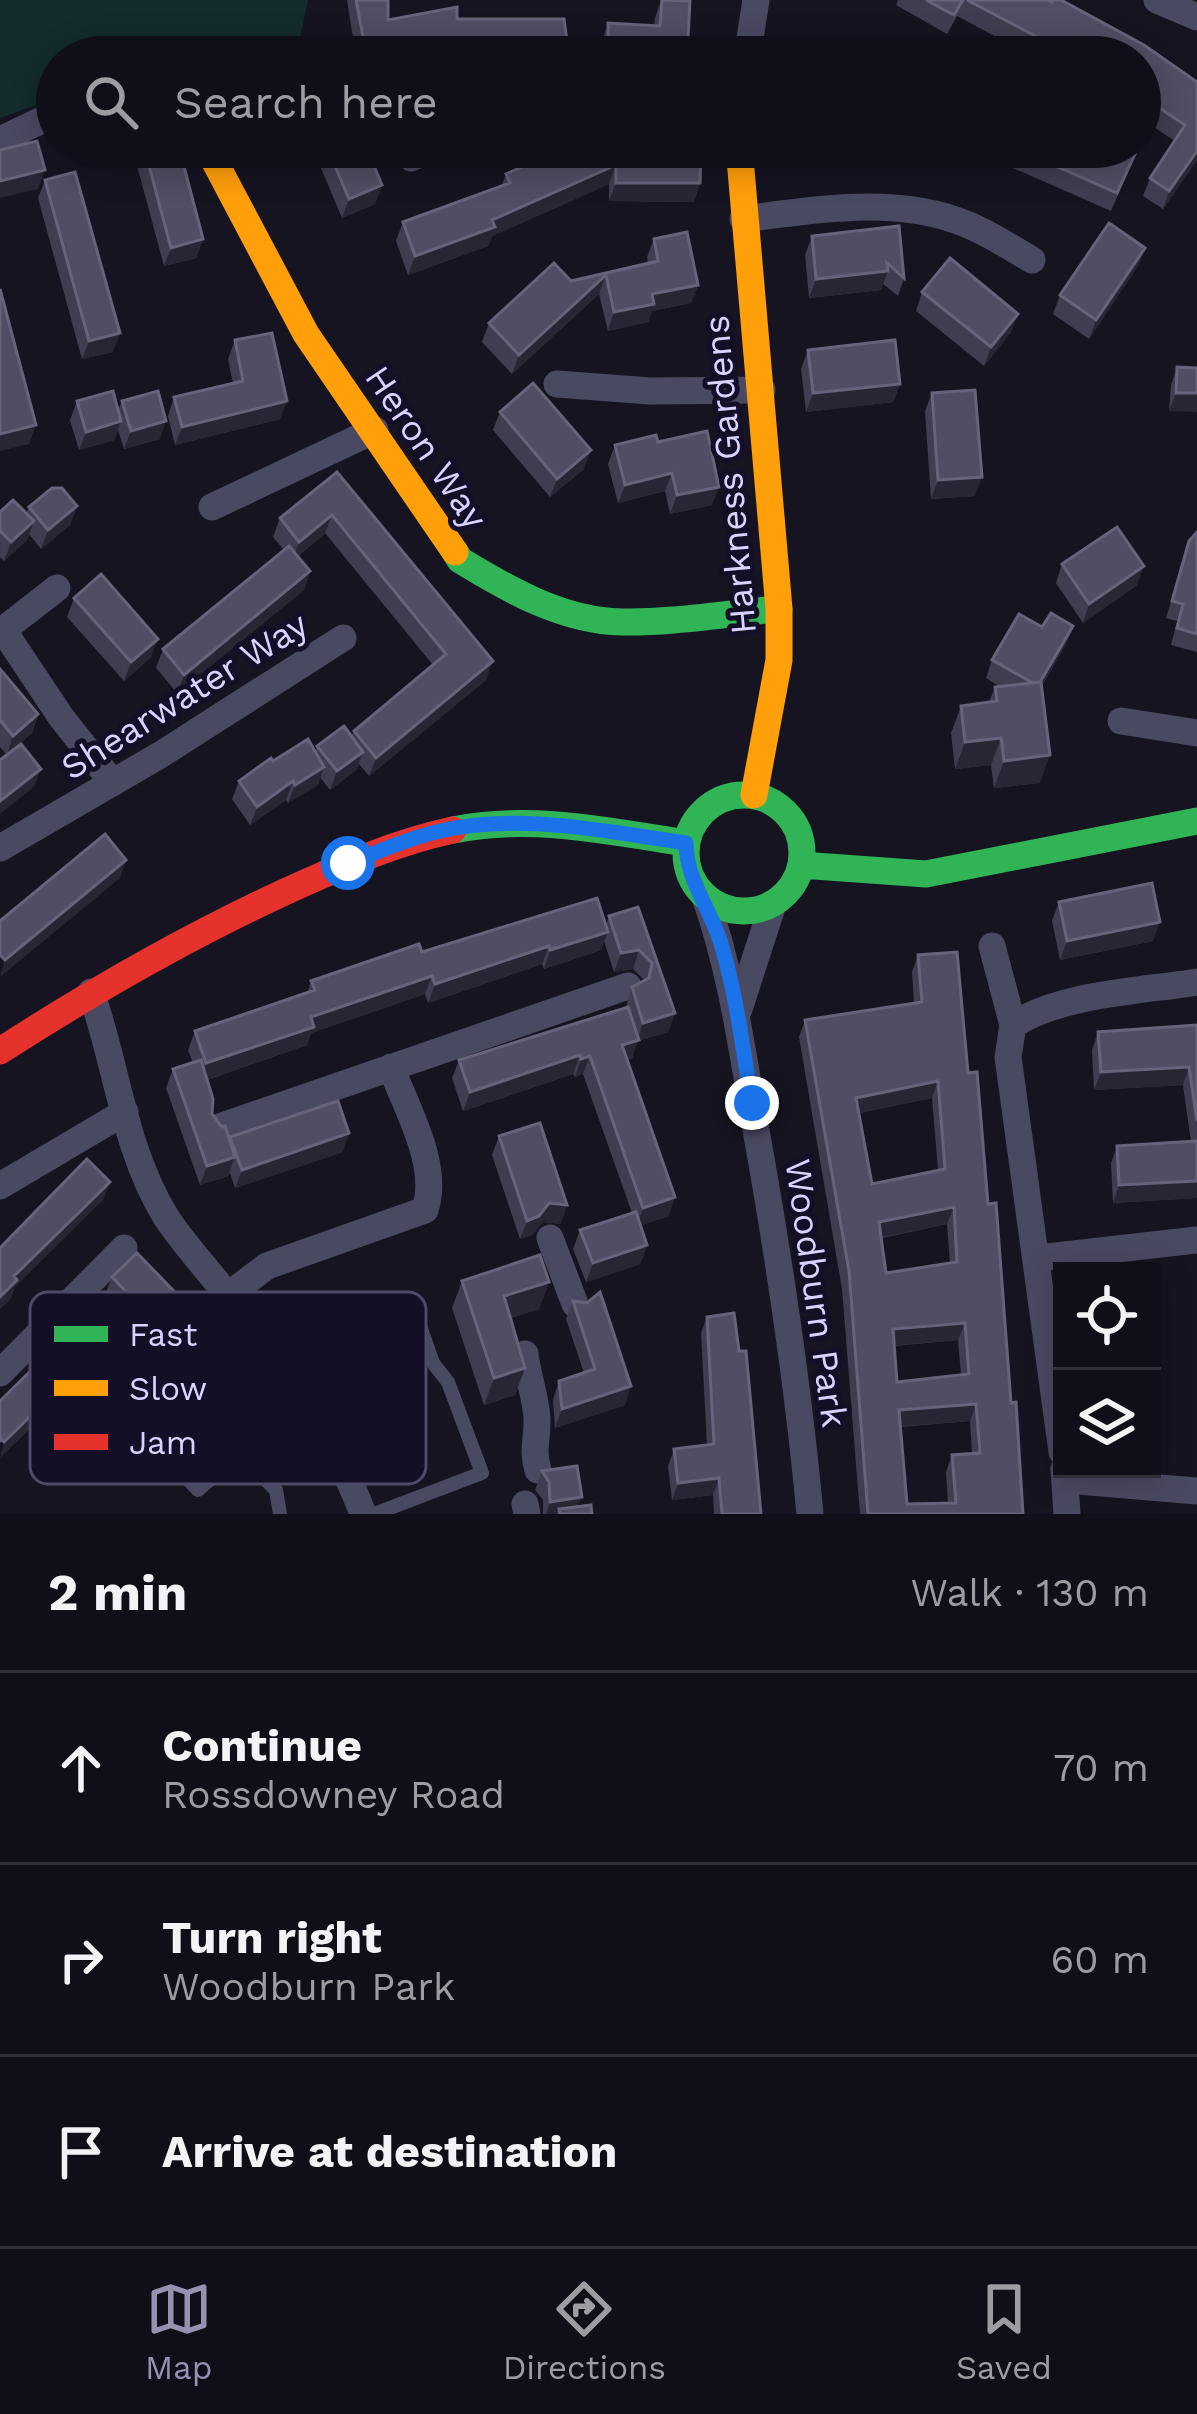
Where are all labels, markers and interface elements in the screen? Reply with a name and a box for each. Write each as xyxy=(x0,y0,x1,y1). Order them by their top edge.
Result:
search box xyxy=(36,36,1161,168)
icon: search xyxy=(78,69,144,135)
text: Search here xyxy=(174,76,438,129)
street label: Harkness Gardens xyxy=(695,314,765,636)
street label: Heron Way xyxy=(356,358,496,537)
street label: Shearwater Way xyxy=(54,603,316,789)
route start xyxy=(321,836,375,890)
route end xyxy=(725,1076,779,1130)
street label: Woodburn Park xyxy=(776,1156,856,1430)
map controls xyxy=(1053,1262,1161,1478)
button: locate xyxy=(1053,1262,1161,1370)
legend xyxy=(30,1292,426,1484)
text: Fast xyxy=(129,1315,198,1354)
text: Slow xyxy=(129,1369,207,1408)
button: layers xyxy=(1053,1370,1161,1478)
text: Jam xyxy=(129,1423,197,1462)
text: 2 min xyxy=(48,1563,187,1622)
text: Walk · 130 m xyxy=(911,1570,1149,1615)
text: Continue xyxy=(162,1719,362,1772)
icon: ahead xyxy=(48,1735,114,1801)
text: 70 m xyxy=(1053,1745,1149,1790)
text: Rossdowney Road xyxy=(162,1772,505,1817)
text: Turn right xyxy=(162,1911,382,1964)
icon: right xyxy=(48,1927,114,1993)
text: 60 m xyxy=(1051,1937,1149,1982)
text: Woodburn Park xyxy=(162,1964,455,2009)
icon: arrive xyxy=(48,2119,114,2185)
text: Arrive at destination xyxy=(162,2125,617,2178)
tab: Map xyxy=(145,2276,212,2387)
tab: Directions xyxy=(503,2276,666,2387)
tab: Saved xyxy=(956,2276,1052,2387)

